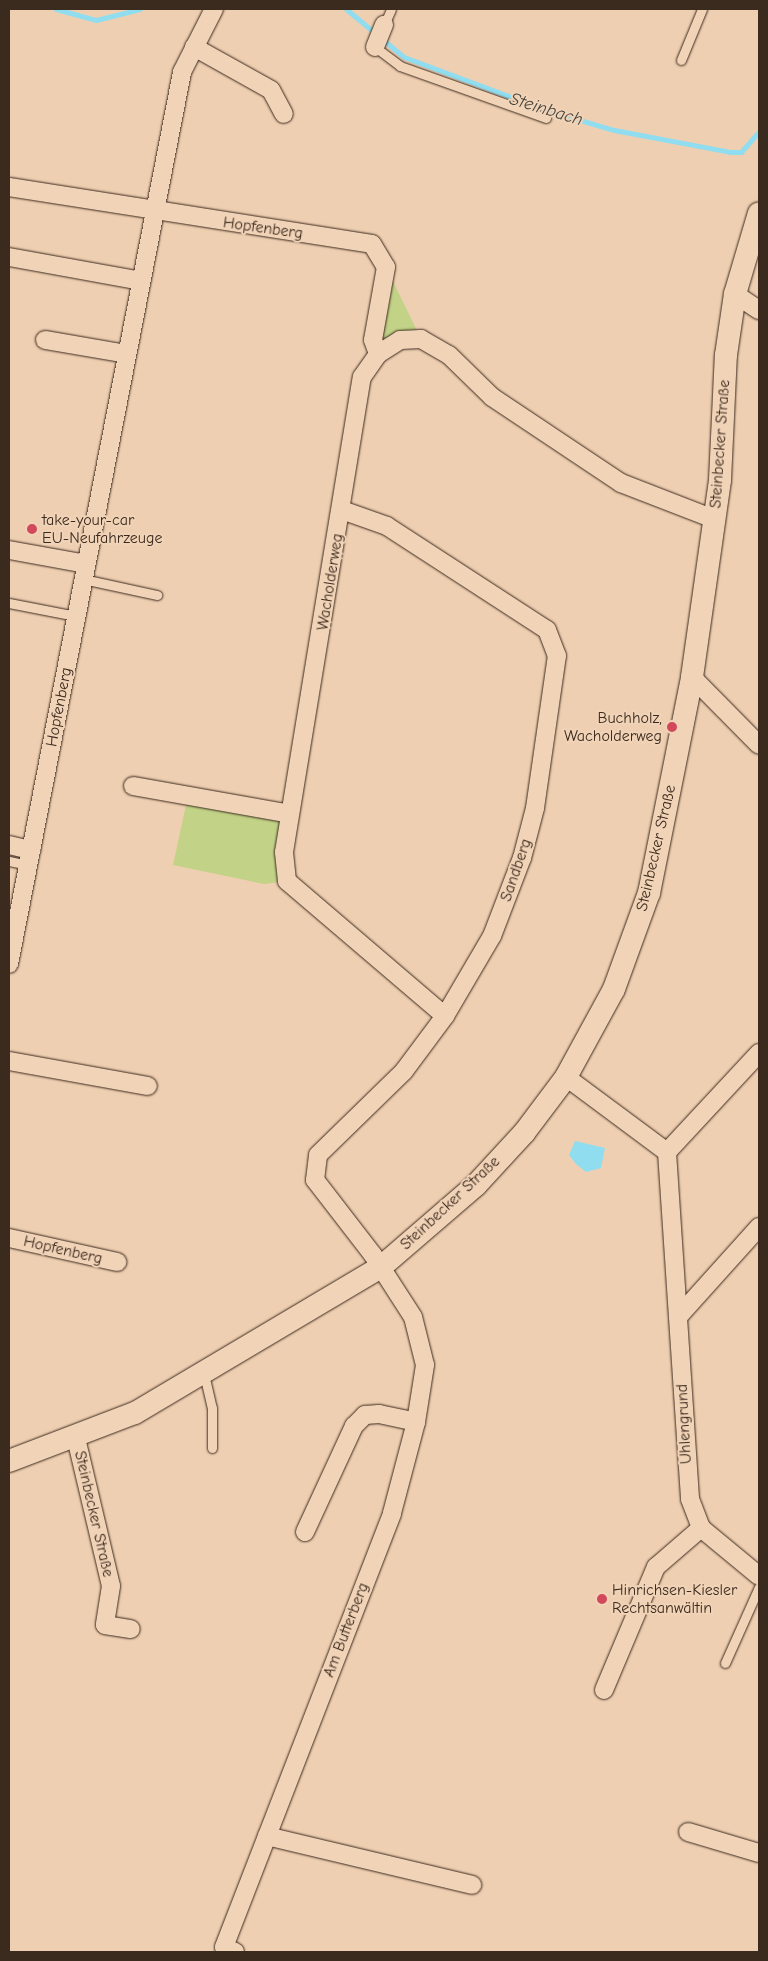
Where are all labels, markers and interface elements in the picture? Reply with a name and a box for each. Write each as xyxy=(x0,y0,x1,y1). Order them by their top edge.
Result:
water label: Steinbach xyxy=(507,89,585,131)
street label: Hopfenberg xyxy=(222,213,304,243)
street label: Steinbecker Straße xyxy=(706,379,734,509)
place label: take-your-car EU-Neufahrzeuge xyxy=(42,510,162,548)
marker: take-your-car EU-Neufahrzeuge xyxy=(26,523,38,535)
street label: Wacholderweg xyxy=(313,532,347,632)
street label: Hopfenberg xyxy=(42,666,76,748)
place label: Buchholz, Wacholderweg xyxy=(564,708,662,746)
marker: Buchholz, Wacholderweg xyxy=(666,721,678,733)
street label: Steinbecker Straße xyxy=(632,783,680,913)
street label: Sandberg xyxy=(496,836,536,904)
street label: Steinbecker Straße xyxy=(396,1152,504,1254)
street label: Hopfenberg xyxy=(22,1232,104,1268)
street label: Uhlengrund xyxy=(672,1383,696,1465)
street label: Steinbecker Straße xyxy=(70,1449,118,1579)
street label: Am Butterberg xyxy=(319,1580,373,1680)
place label: Hinrichsen-Kiesler Rechtsanwältin xyxy=(612,1580,737,1618)
marker: Hinrichsen-Kiesler Rechtsanwältin xyxy=(596,1593,608,1605)

